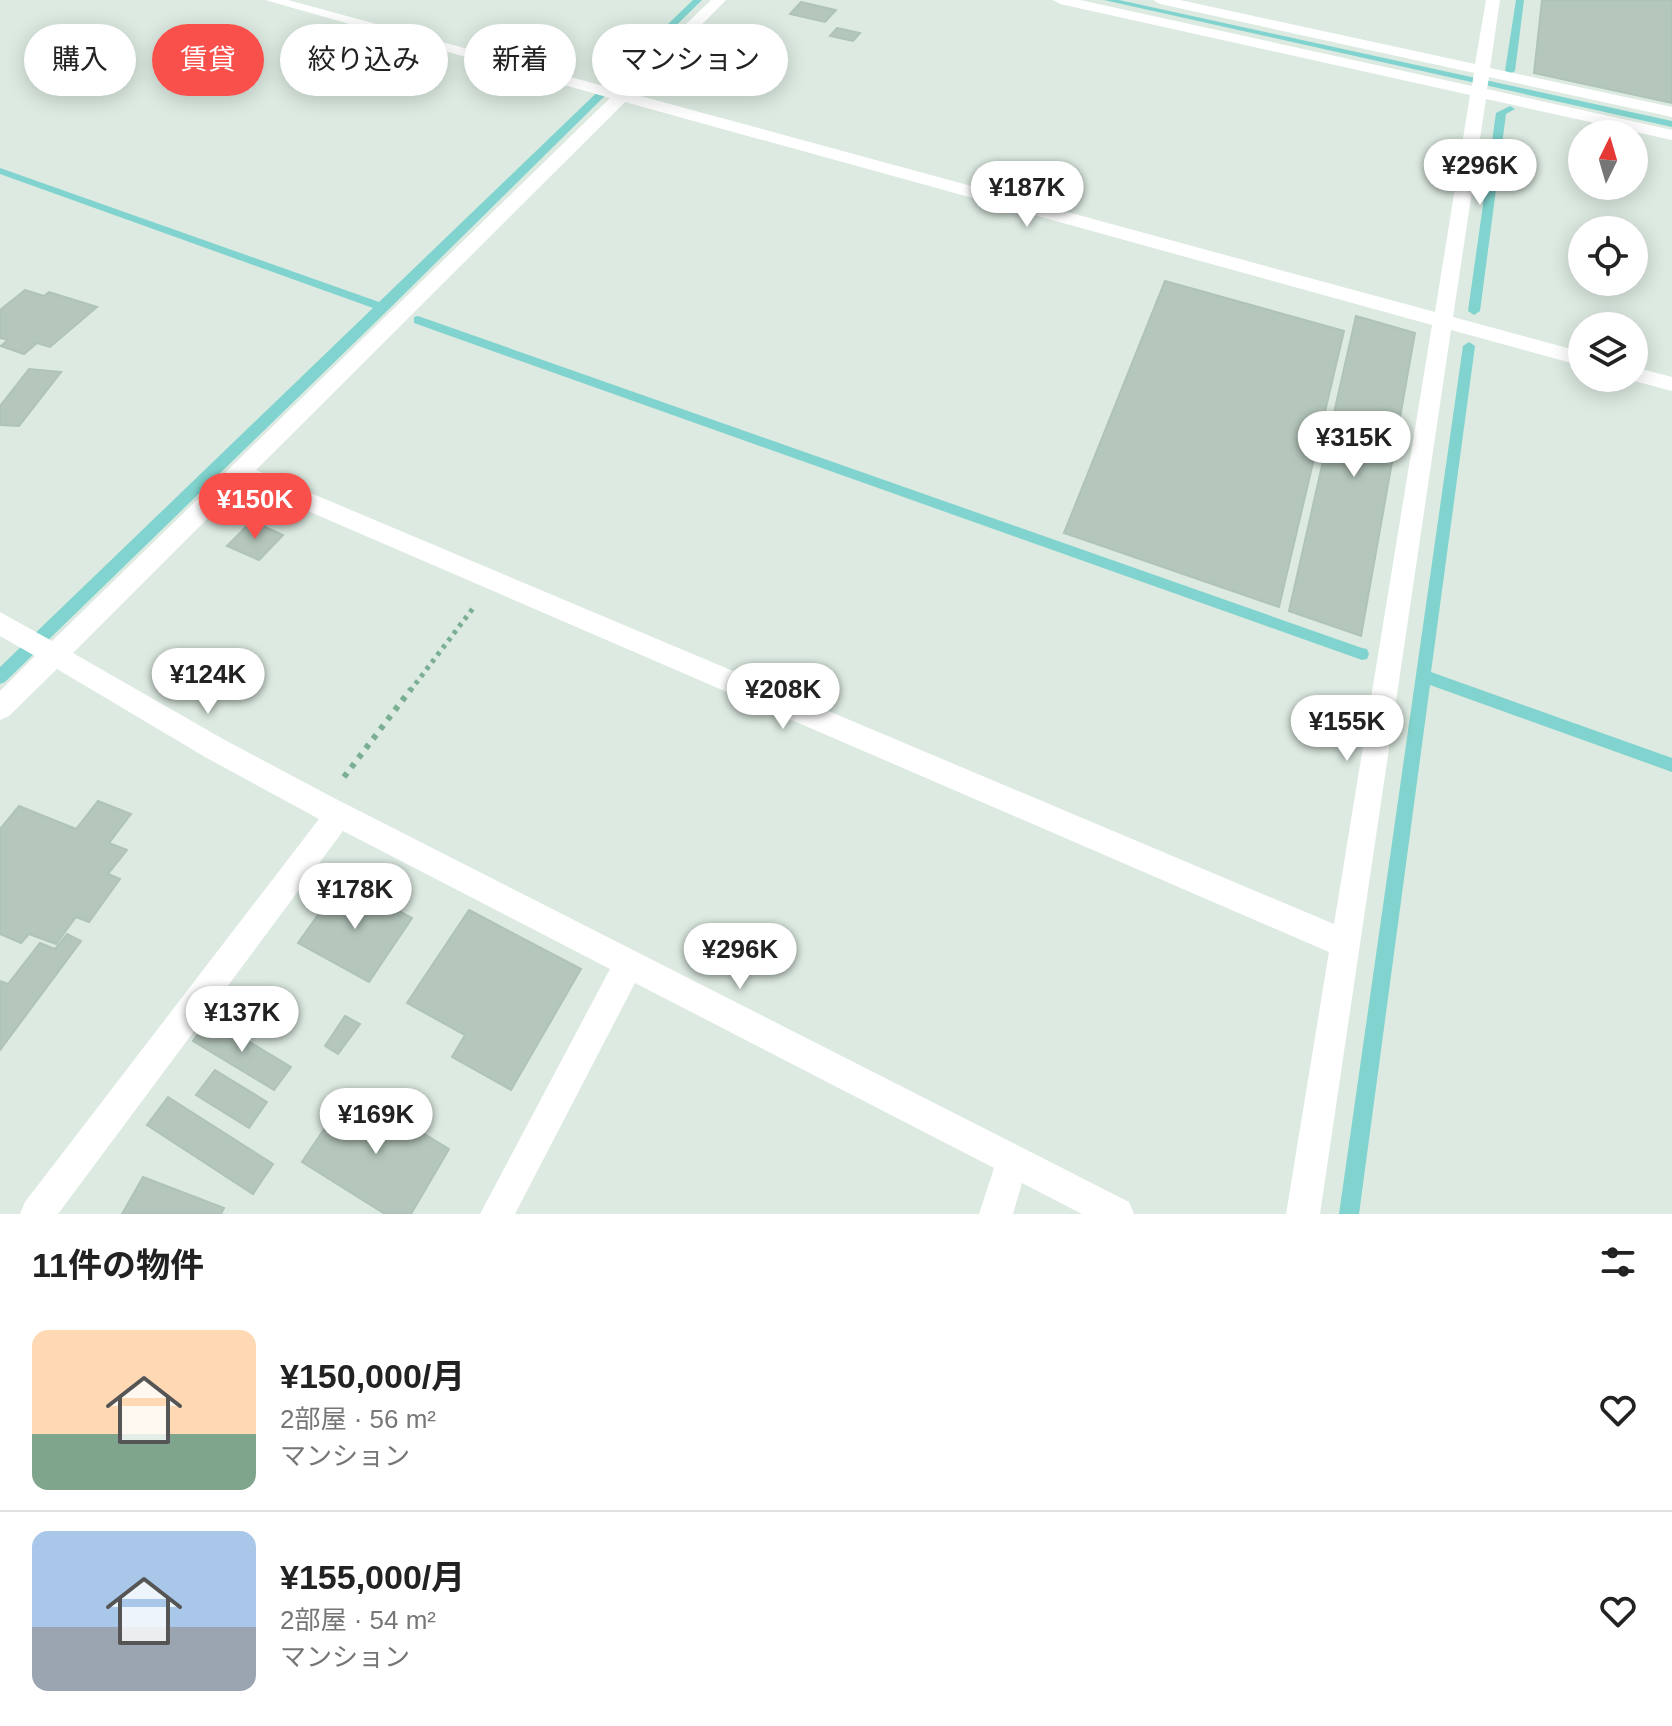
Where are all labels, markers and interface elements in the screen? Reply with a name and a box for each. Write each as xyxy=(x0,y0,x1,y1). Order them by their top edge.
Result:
chip: 購入 xyxy=(24,24,136,96)
chip: 賃貸 xyxy=(152,24,264,96)
chip: 絞り込み xyxy=(280,24,448,96)
chip: 新着 xyxy=(464,24,576,96)
chip: マンション xyxy=(592,24,788,96)
north arrow xyxy=(1568,120,1648,200)
map controls xyxy=(1568,120,1648,392)
pin: ¥296K xyxy=(1424,139,1536,207)
text: ¥296K xyxy=(1442,150,1518,180)
pin: ¥187K xyxy=(971,161,1083,229)
text: ¥187K xyxy=(989,172,1065,202)
button: locate xyxy=(1568,216,1648,296)
button: layers xyxy=(1568,312,1648,392)
pin: ¥315K xyxy=(1298,411,1410,479)
text: ¥315K xyxy=(1316,422,1392,452)
pin: ¥150K xyxy=(199,473,311,541)
text: ¥150K xyxy=(217,484,293,514)
pin: ¥124K xyxy=(152,648,264,716)
text: ¥124K xyxy=(170,659,246,689)
pin: ¥208K xyxy=(727,663,839,731)
text: ¥208K xyxy=(745,674,821,704)
pin: ¥155K xyxy=(1291,695,1403,763)
text: ¥155K xyxy=(1309,706,1385,736)
pin: ¥178K xyxy=(299,863,411,931)
text: ¥178K xyxy=(317,874,393,904)
pin: ¥296K xyxy=(684,923,796,991)
text: ¥296K xyxy=(702,934,778,964)
pin: ¥137K xyxy=(186,986,298,1054)
text: ¥137K xyxy=(204,997,280,1027)
pin: ¥169K xyxy=(320,1088,432,1156)
text: ¥169K xyxy=(338,1099,414,1129)
icon: filters xyxy=(1596,1240,1640,1284)
text: 11件の物件 xyxy=(32,1246,204,1284)
text: ¥150,000/月 xyxy=(280,1357,465,1395)
icon: home xyxy=(96,1362,192,1458)
icon: heart xyxy=(1596,1388,1640,1432)
text: 2部屋 · 56 m² xyxy=(280,1404,436,1434)
text: マンション xyxy=(280,1441,410,1471)
text: ¥155,000/月 xyxy=(280,1558,465,1596)
icon: home xyxy=(96,1563,192,1659)
icon: heart xyxy=(1596,1589,1640,1633)
text: 2部屋 · 54 m² xyxy=(280,1605,436,1635)
text: マンション xyxy=(280,1642,410,1672)

